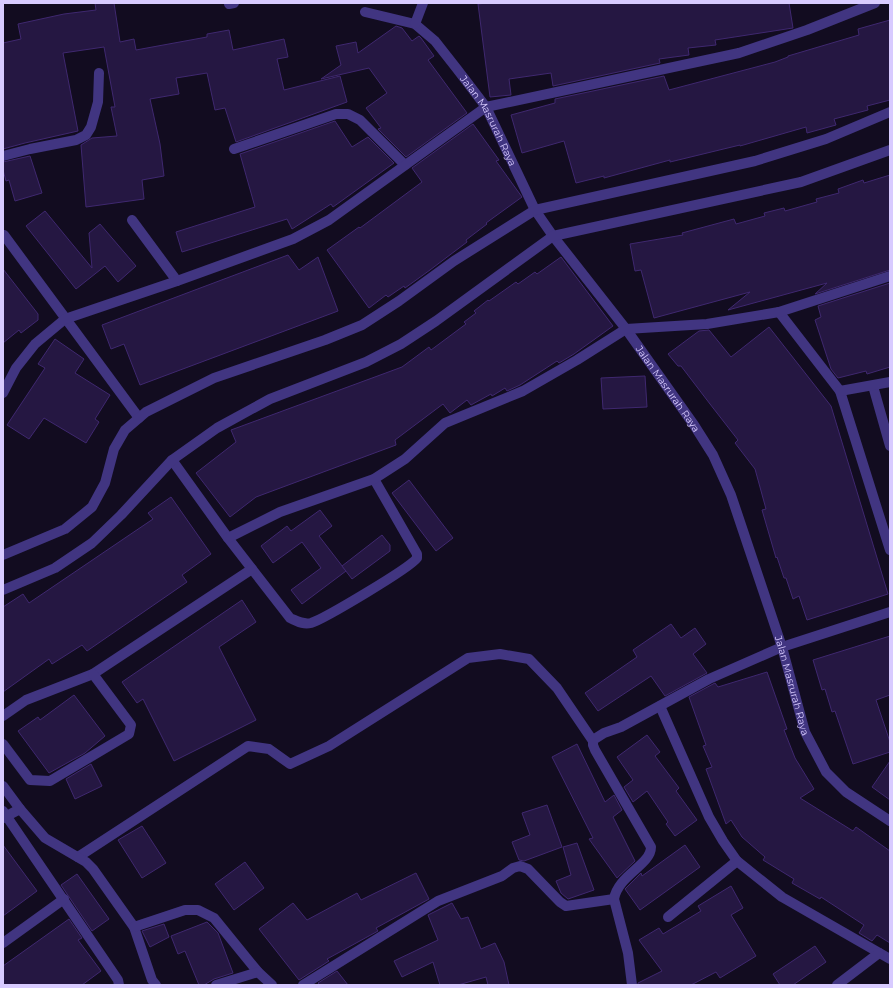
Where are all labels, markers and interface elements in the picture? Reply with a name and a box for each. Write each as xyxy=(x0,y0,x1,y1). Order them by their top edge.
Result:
street label: Jalan Masrurah Raya xyxy=(457,72,520,168)
street label: Jalan Masrurah Raya xyxy=(633,342,703,434)
street label: Jalan Masrurah Raya xyxy=(772,633,812,738)

